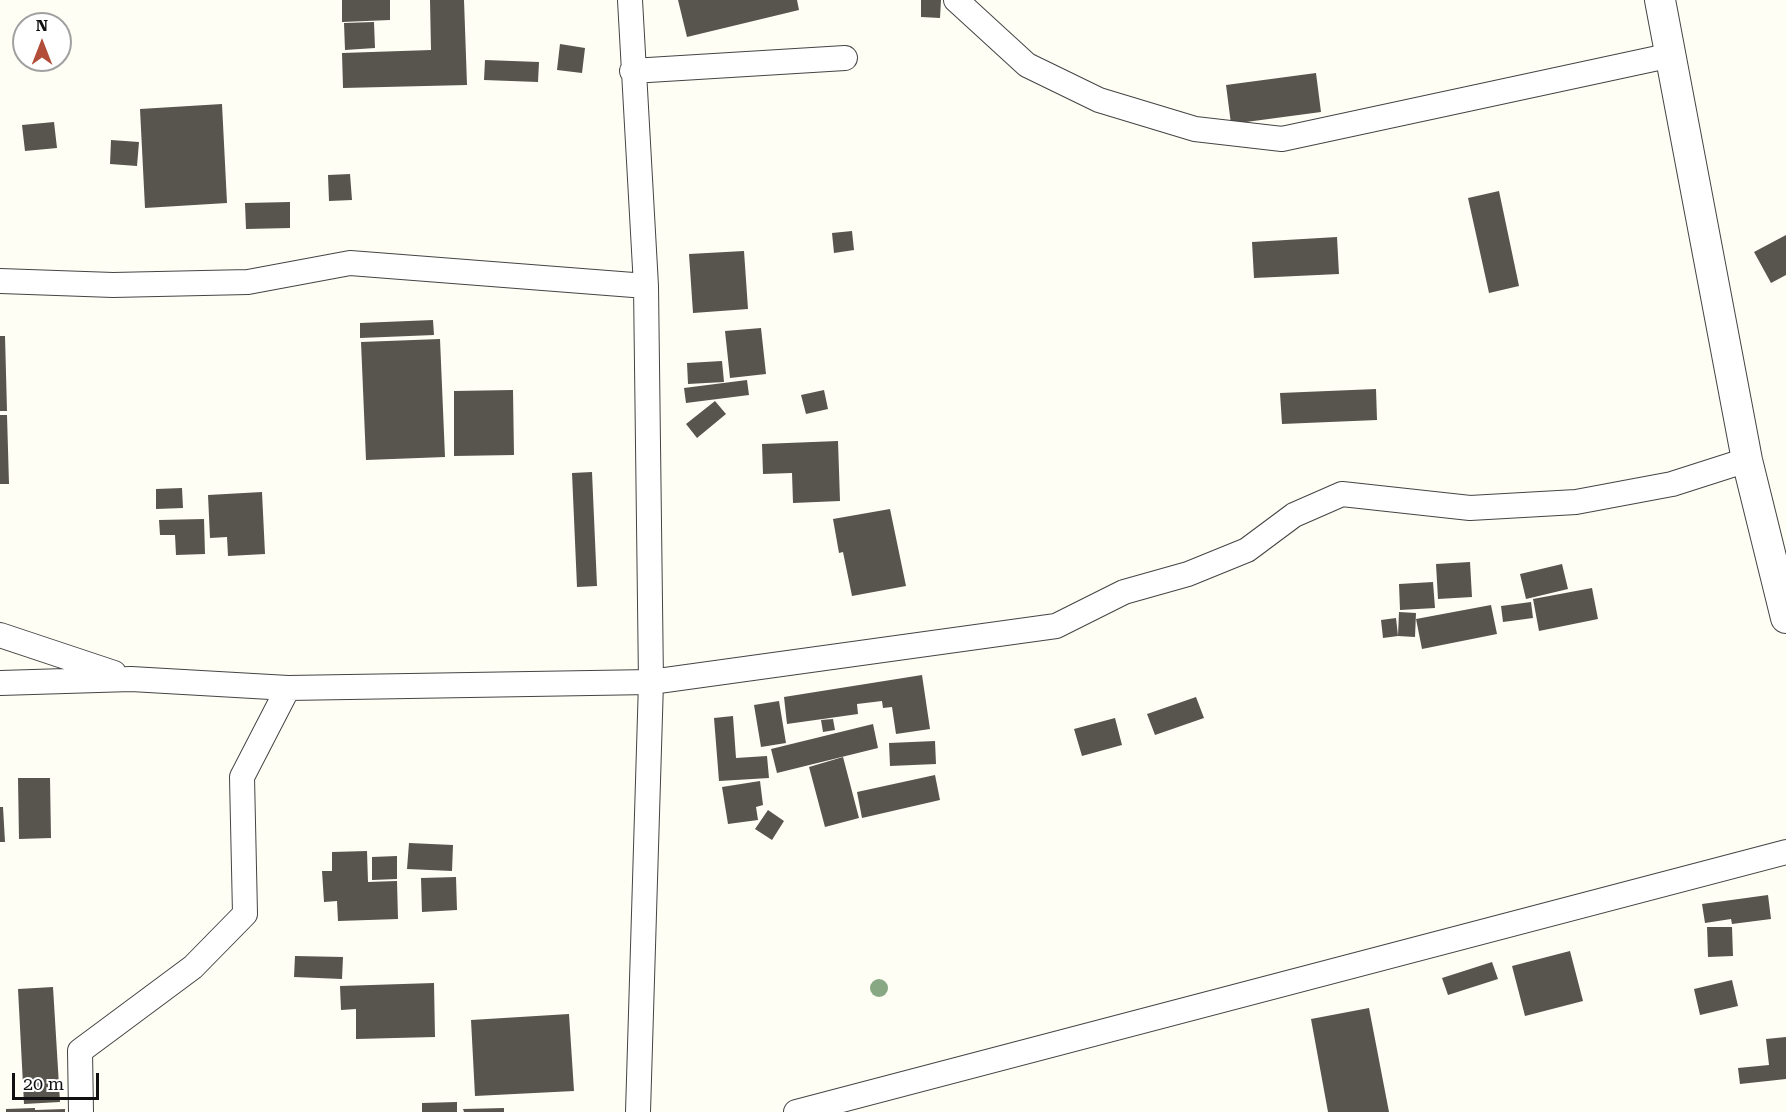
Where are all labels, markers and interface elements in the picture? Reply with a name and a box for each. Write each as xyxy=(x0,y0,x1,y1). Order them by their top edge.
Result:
north arrow xyxy=(12,12,72,72)
text: N xyxy=(36,16,48,35)
scale bar xyxy=(15,1061,102,1099)
text: 20 m xyxy=(23,1073,64,1094)

